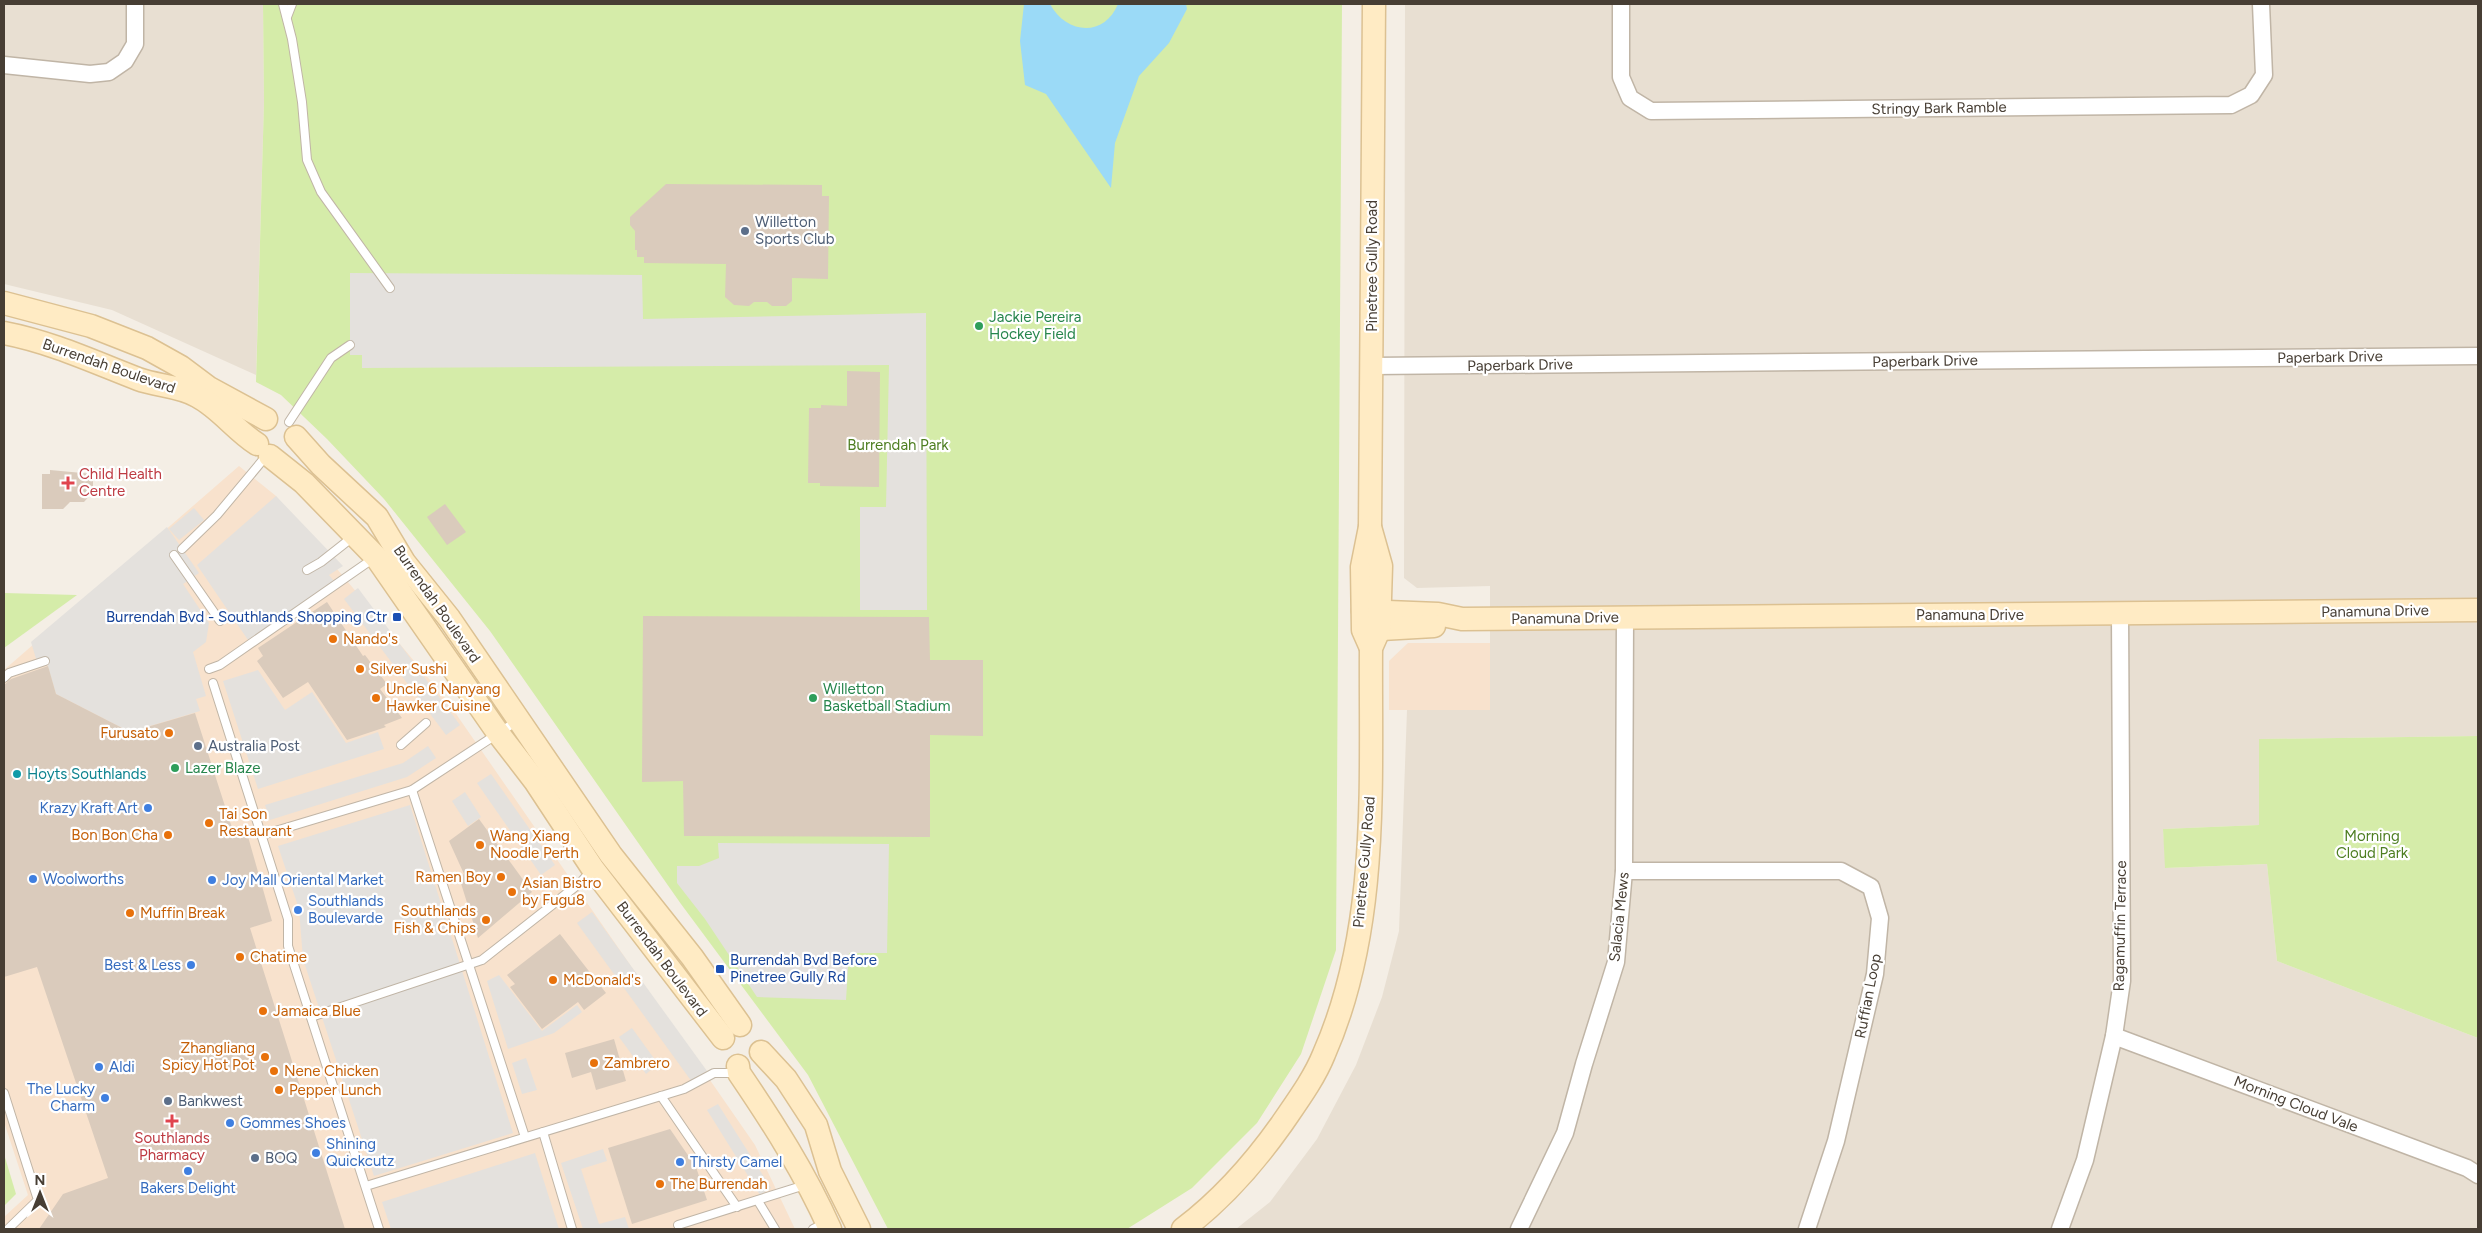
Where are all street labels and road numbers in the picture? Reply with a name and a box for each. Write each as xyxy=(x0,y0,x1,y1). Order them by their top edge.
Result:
street label: Stringy Bark Ramble xyxy=(1871,98,2007,118)
street label: Pinetree Gully Road xyxy=(1363,200,1381,332)
street label: Burrendah Boulevard xyxy=(40,335,178,397)
street label: Paperbark Drive xyxy=(2277,347,2383,367)
street label: Paperbark Drive xyxy=(1872,351,1978,371)
street label: Paperbark Drive xyxy=(1467,355,1573,375)
street label: Burrendah Boulevard xyxy=(390,542,484,666)
street label: Panamuna Drive xyxy=(2321,601,2429,621)
street label: Panamuna Drive xyxy=(1916,606,2024,624)
street label: Panamuna Drive xyxy=(1511,608,1619,628)
street label: Pinetree Gully Road xyxy=(1349,795,1379,929)
street label: Ragamuffin Terrace xyxy=(2110,860,2130,992)
street label: Salacia Mews xyxy=(1605,871,1633,963)
street label: Burrendah Boulevard xyxy=(613,898,711,1020)
street label: Ruffian Loop xyxy=(1851,952,1885,1040)
street label: Morning Cloud Vale xyxy=(2231,1072,2361,1136)

